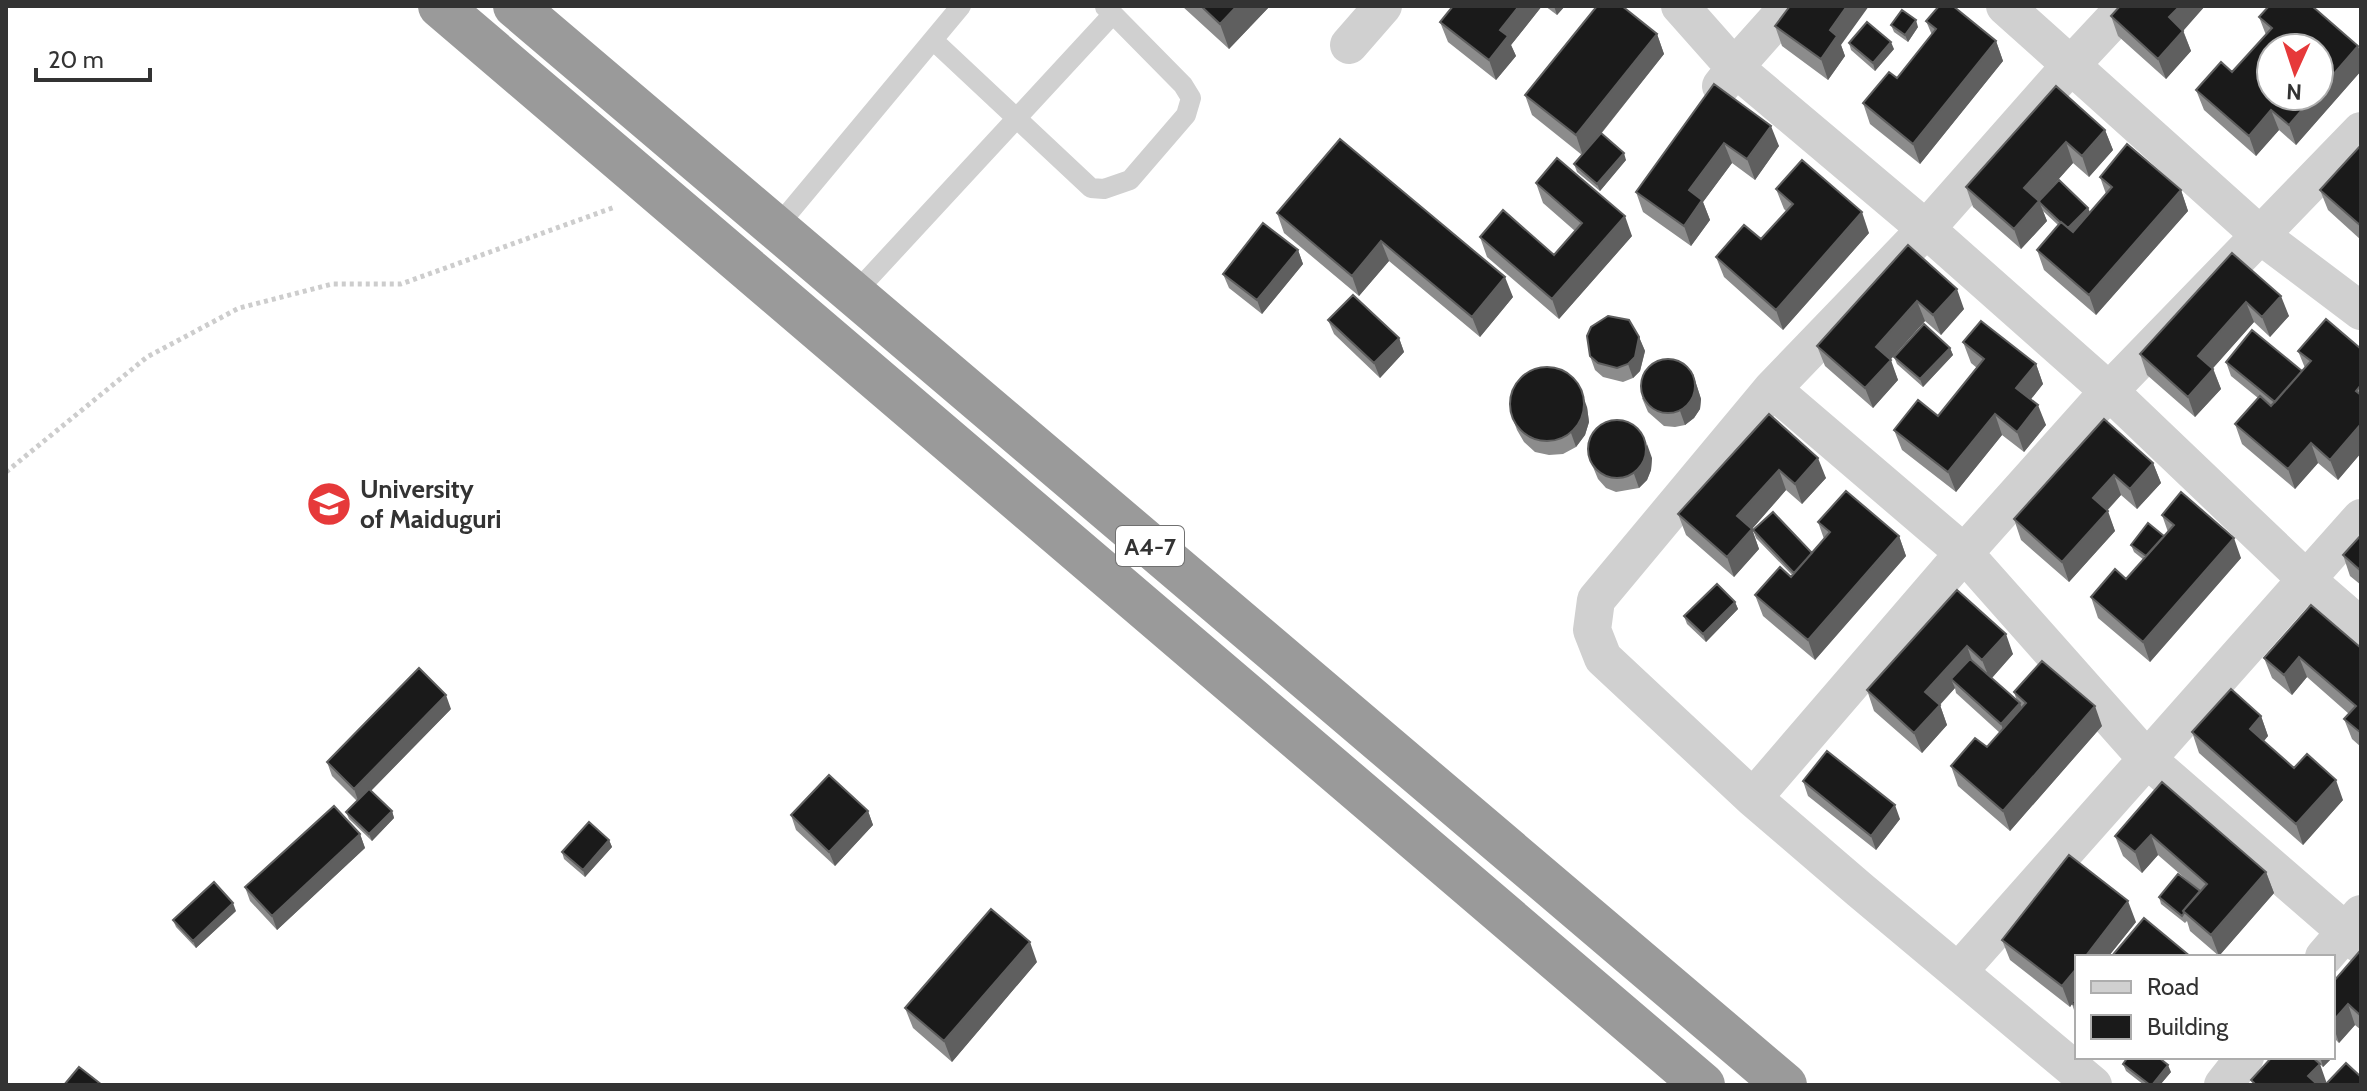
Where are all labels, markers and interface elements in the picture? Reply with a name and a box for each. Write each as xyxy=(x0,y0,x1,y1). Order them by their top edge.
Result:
scale bar xyxy=(36,32,150,82)
north arrow xyxy=(2255,32,2335,112)
text: 20 m xyxy=(48,45,104,74)
text: N xyxy=(2286,78,2302,105)
place label: University of Maiduguri xyxy=(360,473,501,535)
school or university icon: University of Maiduguri xyxy=(305,480,353,528)
road number: A4-7 xyxy=(1116,526,1184,566)
legend xyxy=(2075,955,2335,1059)
text: Road xyxy=(2147,972,2199,1001)
text: Building xyxy=(2147,1012,2229,1041)

